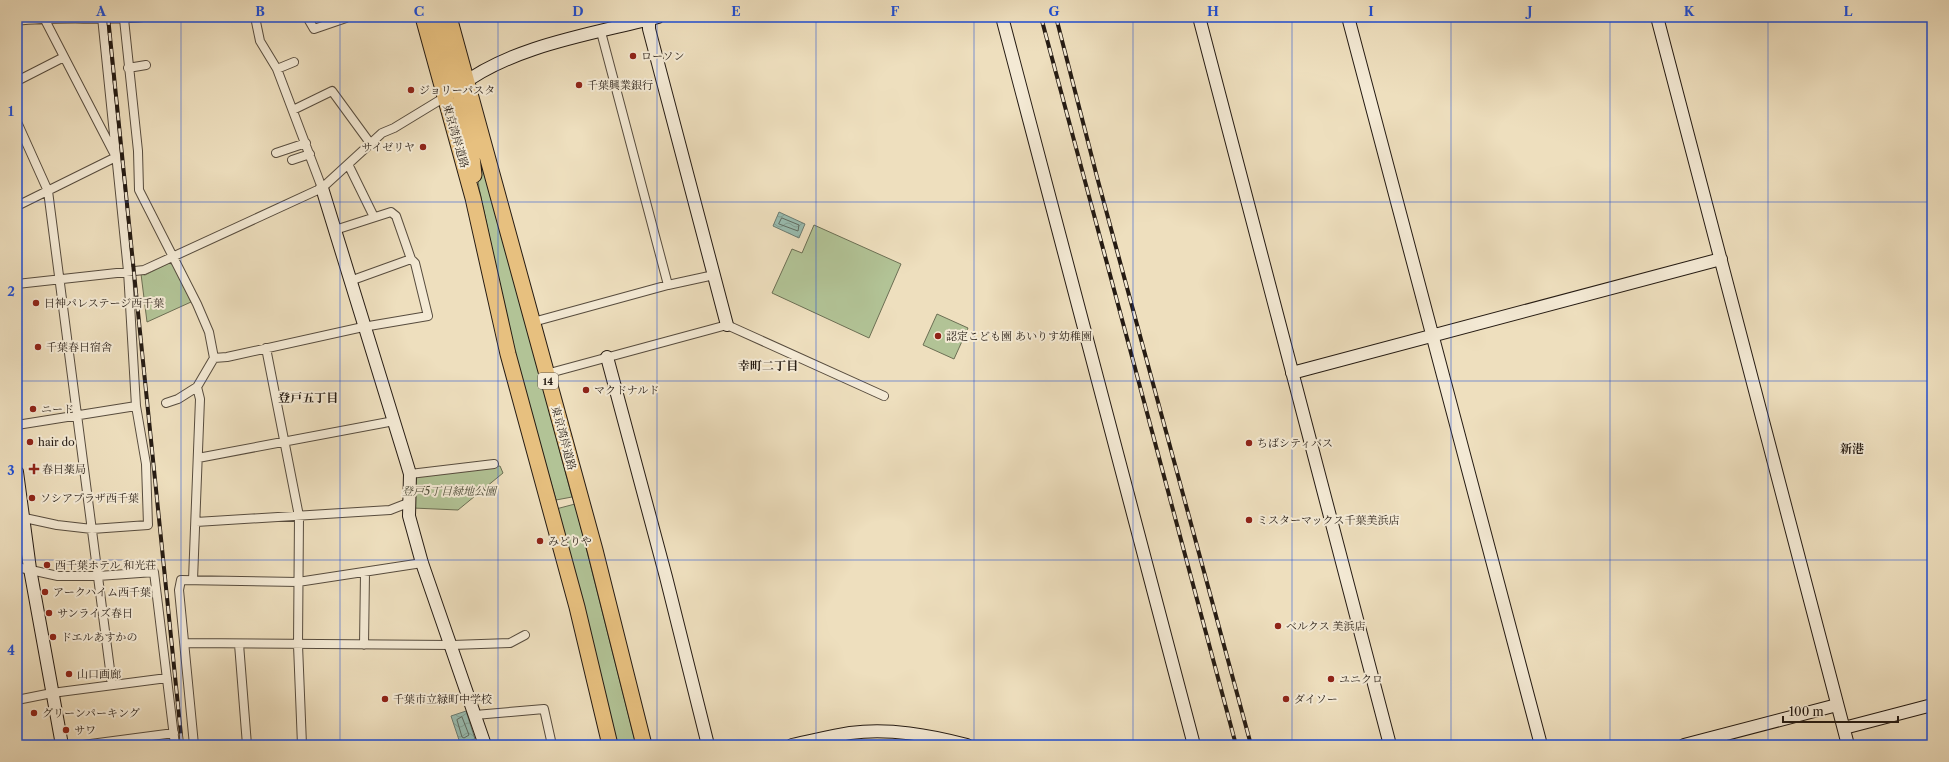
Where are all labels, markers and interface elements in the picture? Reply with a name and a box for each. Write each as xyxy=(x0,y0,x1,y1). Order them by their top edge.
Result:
text: A xyxy=(95,3,107,19)
text: B xyxy=(255,3,265,19)
text: C xyxy=(414,3,424,19)
text: D xyxy=(572,3,584,19)
text: E xyxy=(731,3,741,19)
text: F xyxy=(891,3,900,19)
text: G xyxy=(1048,3,1060,19)
text: H xyxy=(1207,3,1219,19)
text: I xyxy=(1368,3,1374,19)
text: J xyxy=(1525,3,1533,19)
text: K xyxy=(1684,3,1695,19)
text: L xyxy=(1844,3,1853,19)
place label: ローソン xyxy=(641,49,685,63)
marker: ローソン xyxy=(628,51,638,61)
place label: 千葉興業銀行 xyxy=(587,78,653,92)
marker: 千葉興業銀行 xyxy=(574,80,584,90)
place label: ジョリーパスタ xyxy=(419,83,495,97)
marker: ジョリーパスタ xyxy=(406,85,416,95)
street label: 東京湾岸道路 xyxy=(440,102,472,170)
text: 1 xyxy=(8,103,14,119)
place label: サイゼリヤ xyxy=(361,140,415,154)
marker: サイゼリヤ xyxy=(418,142,428,152)
text: 2 xyxy=(7,283,15,299)
place label: 日神パレステージ西千葉 xyxy=(44,296,164,310)
marker: 日神パレステージ西千葉 xyxy=(31,298,41,308)
place label: 認定こども園 あいりす幼稚園 xyxy=(946,329,1092,343)
marker: 認定こども園 あいりす幼稚園 xyxy=(933,331,943,341)
place label: 千葉春日宿舎 xyxy=(46,340,112,354)
marker: 千葉春日宿舎 xyxy=(33,342,43,352)
district label: 幸町二丁目 xyxy=(738,358,798,373)
road number: 14 xyxy=(538,373,558,389)
place label: マクドナルド xyxy=(594,383,659,397)
marker: マクドナルド xyxy=(581,385,591,395)
district label: 登戸五丁目 xyxy=(278,390,338,405)
place label: ニード xyxy=(41,402,74,416)
marker: ニード xyxy=(28,404,38,414)
street label: 東京湾岸道路 xyxy=(549,404,579,472)
place label: hair do xyxy=(38,435,75,449)
place label: ちばシティバス xyxy=(1257,436,1333,450)
marker: hair do xyxy=(25,437,35,447)
marker: ちばシティバス xyxy=(1244,438,1254,448)
district label: 新港 xyxy=(1840,441,1864,456)
text: 3 xyxy=(7,462,15,478)
place label: 春日薬局 xyxy=(42,462,86,476)
marker: 春日薬局 xyxy=(29,464,39,474)
park label: 登戸5丁目緑地公園 xyxy=(402,484,498,498)
place label: ソシアプラザ西千葉 xyxy=(40,491,139,505)
marker: ソシアプラザ西千葉 xyxy=(27,493,37,503)
place label: ミスターマックス千葉美浜店 xyxy=(1257,513,1399,527)
marker: ミスターマックス千葉美浜店 xyxy=(1244,515,1254,525)
place label: みどりや xyxy=(548,534,592,548)
marker: みどりや xyxy=(535,536,545,546)
place label: 西千葉ホテル 和光荘 xyxy=(55,558,156,572)
marker: 西千葉ホテル 和光荘 xyxy=(42,560,52,570)
place label: アークハイム西千葉 xyxy=(53,585,151,599)
marker: アークハイム西千葉 xyxy=(40,587,50,597)
place label: サンライズ春日 xyxy=(57,606,133,620)
marker: サンライズ春日 xyxy=(44,608,54,618)
place label: ベルクス 美浜店 xyxy=(1286,619,1366,633)
marker: ベルクス 美浜店 xyxy=(1273,621,1283,631)
place label: ドエルあすかの xyxy=(61,630,138,644)
marker: ドエルあすかの xyxy=(48,632,58,642)
text: 4 xyxy=(7,642,15,658)
place label: 山口画廊 xyxy=(77,667,121,681)
marker: 山口画廊 xyxy=(64,669,74,679)
place label: ユニクロ xyxy=(1339,672,1383,686)
marker: ユニクロ xyxy=(1326,674,1336,684)
place label: 千葉市立緑町中学校 xyxy=(393,692,492,706)
place label: ダイソー xyxy=(1294,692,1338,706)
marker: 千葉市立緑町中学校 xyxy=(380,694,390,704)
marker: ダイソー xyxy=(1281,694,1291,704)
scale bar xyxy=(1783,698,1898,724)
text: 100 m xyxy=(1789,704,1824,719)
place label: グリーンパーキング xyxy=(42,706,140,720)
marker: グリーンパーキング xyxy=(29,708,39,718)
place label: サワ xyxy=(74,723,96,737)
marker: サワ xyxy=(61,725,71,735)

